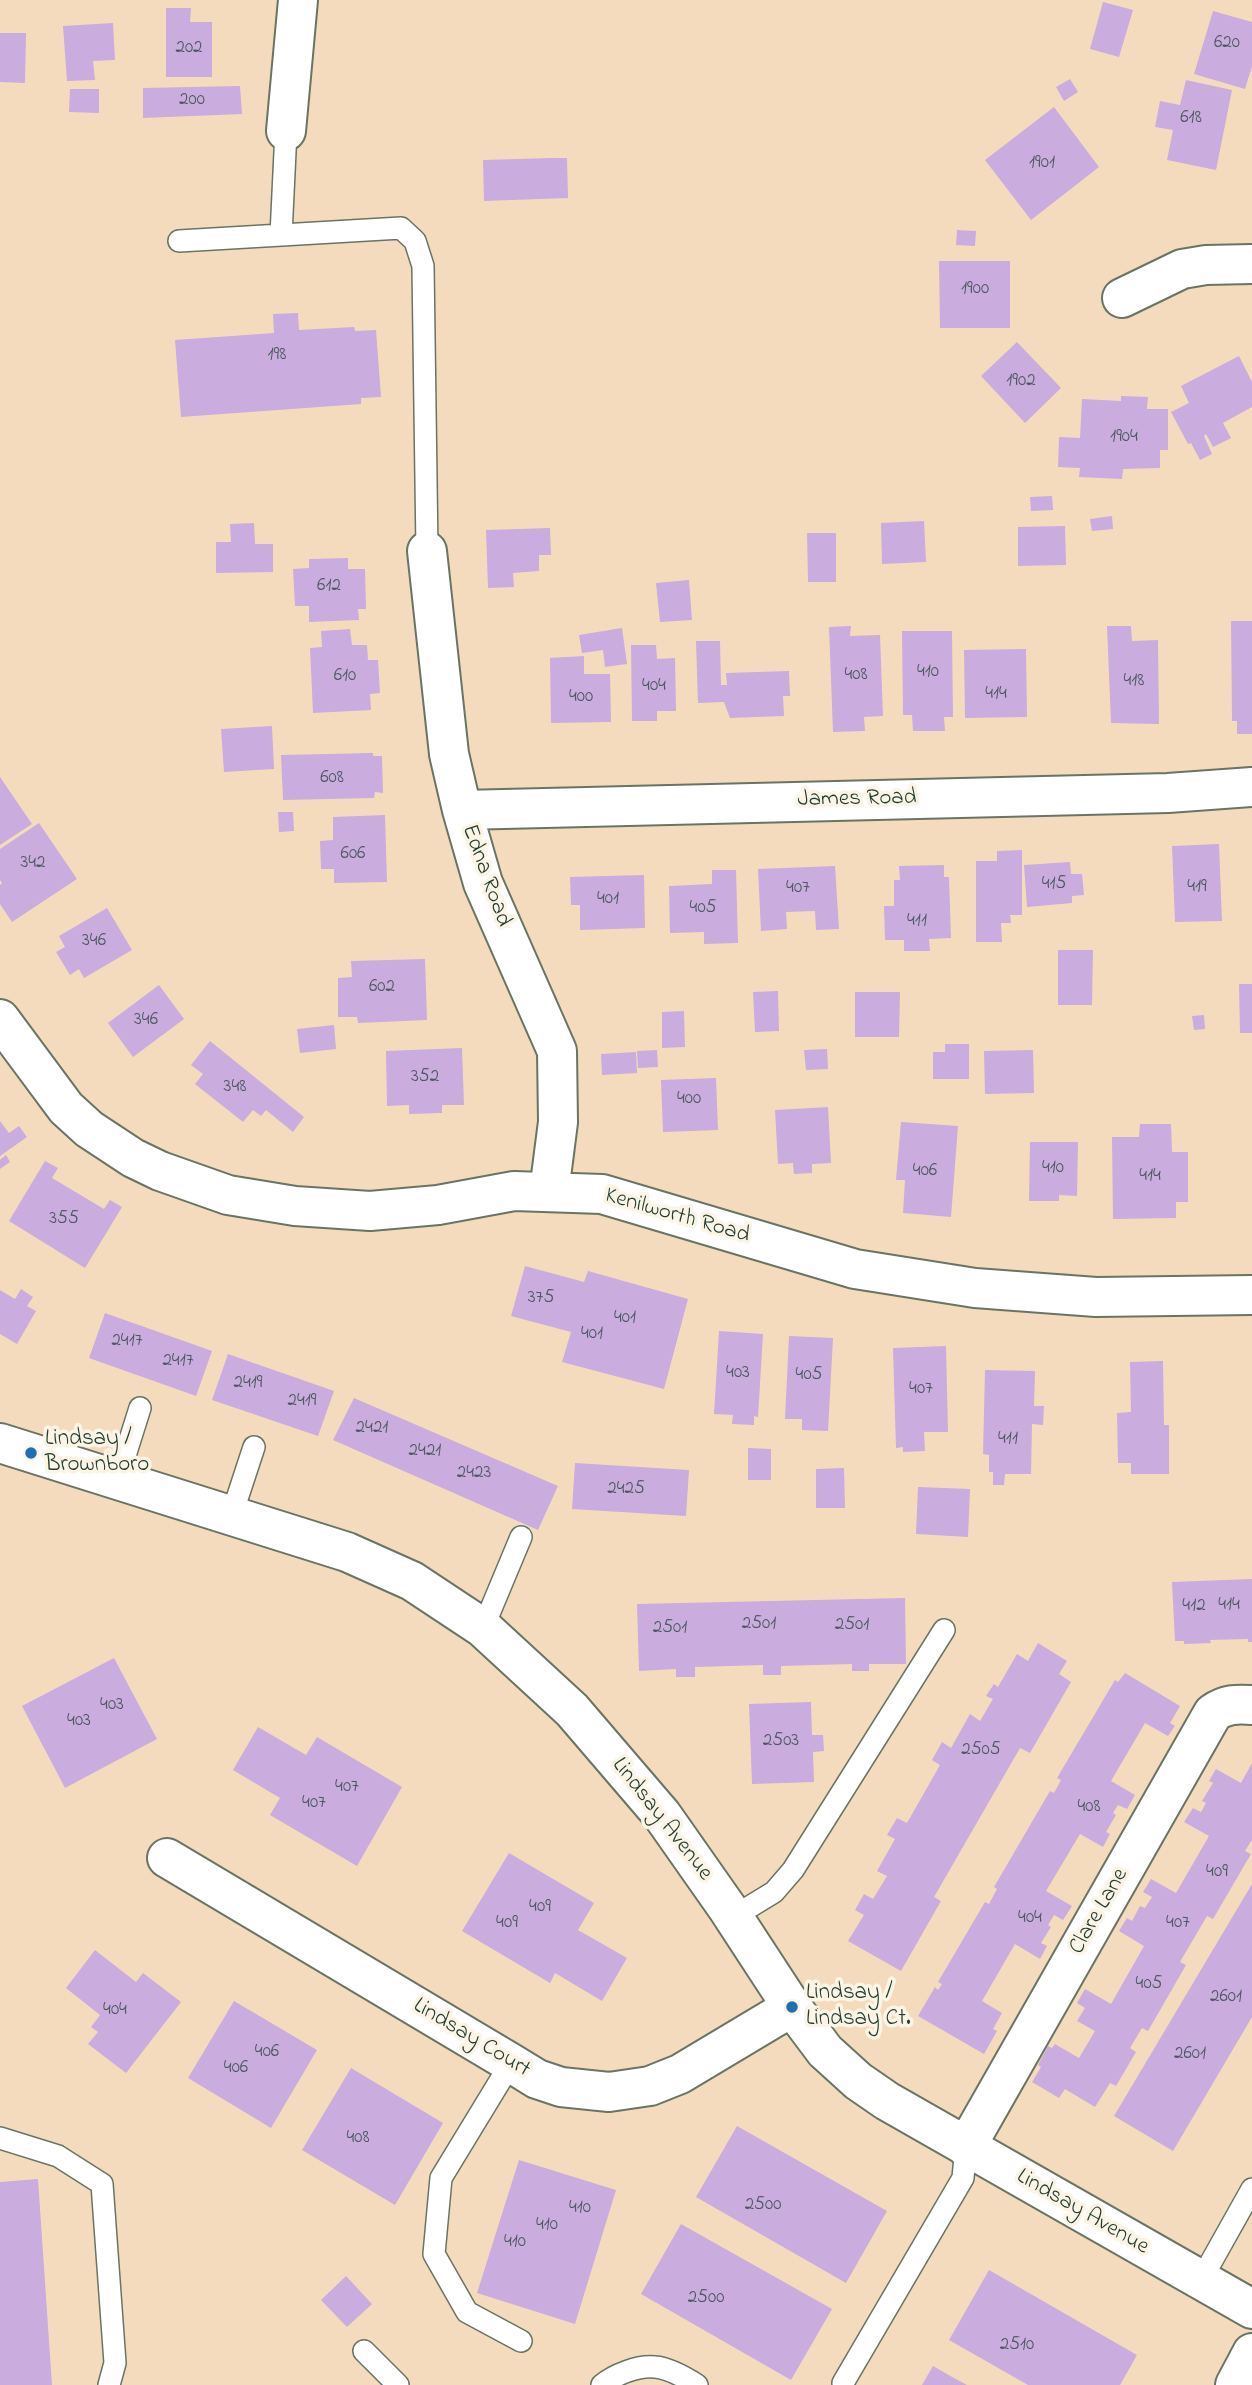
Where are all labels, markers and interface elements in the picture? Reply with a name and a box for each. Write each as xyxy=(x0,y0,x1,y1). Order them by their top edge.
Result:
house number: 620 xyxy=(1214,33,1240,55)
house number: 202 xyxy=(175,38,203,60)
house number: 200 xyxy=(179,90,205,112)
house number: 618 xyxy=(1180,108,1202,130)
house number: 1901 xyxy=(1029,153,1055,175)
house number: 1900 xyxy=(961,279,989,301)
house number: 198 xyxy=(268,345,286,367)
house number: 1902 xyxy=(1006,371,1036,393)
house number: 1904 xyxy=(1110,427,1138,449)
house number: 612 xyxy=(317,576,341,598)
house number: 410 xyxy=(917,662,939,684)
house number: 408 xyxy=(844,665,868,687)
house number: 610 xyxy=(334,666,356,688)
house number: 418 xyxy=(1124,671,1144,693)
house number: 404 xyxy=(642,676,666,698)
house number: 414 xyxy=(985,684,1007,706)
house number: 400 xyxy=(569,687,593,709)
house number: 608 xyxy=(320,768,344,790)
street label: James Road xyxy=(797,785,917,815)
street label: Edna Road xyxy=(454,821,516,931)
house number: 606 xyxy=(341,844,365,866)
house number: 342 xyxy=(20,853,46,875)
house number: 415 xyxy=(1042,874,1066,896)
house number: 419 xyxy=(1187,877,1207,899)
house number: 407 xyxy=(786,878,810,900)
house number: 401 xyxy=(597,889,619,911)
house number: 405 xyxy=(690,898,716,920)
house number: 411 xyxy=(907,911,927,933)
house number: 346 xyxy=(82,931,106,953)
house number: 602 xyxy=(369,977,395,999)
house number: 346 xyxy=(134,1010,158,1032)
house number: 352 xyxy=(411,1067,439,1089)
house number: 348 xyxy=(224,1077,246,1099)
house number: 400 xyxy=(677,1089,701,1111)
house number: 410 xyxy=(1042,1158,1064,1180)
house number: 406 xyxy=(913,1161,937,1183)
house number: 414 xyxy=(1139,1166,1161,1188)
street label: Kenilworth Road xyxy=(601,1183,753,1251)
house number: 355 xyxy=(49,1209,79,1231)
house number: 375 xyxy=(528,1288,554,1310)
house number: 401 xyxy=(614,1308,636,1330)
house number: 401 xyxy=(581,1324,603,1346)
house number: 2417 xyxy=(111,1331,143,1353)
house number: 2417 xyxy=(162,1351,194,1373)
house number: 403 xyxy=(726,1363,750,1385)
house number: 405 xyxy=(796,1365,822,1387)
house number: 2419 xyxy=(233,1373,263,1395)
house number: 407 xyxy=(909,1379,933,1401)
house number: 2419 xyxy=(287,1391,317,1413)
house number: 2421 xyxy=(356,1418,388,1440)
place label: Lindsay / Brownboro xyxy=(45,1426,149,1480)
house number: 411 xyxy=(998,1429,1018,1451)
house number: 2421 xyxy=(409,1441,441,1463)
marker: Lindsay / Brownboro xyxy=(23,1445,39,1461)
house number: 2423 xyxy=(457,1463,491,1485)
house number: 2425 xyxy=(607,1479,645,1501)
house number: 414 xyxy=(1218,1595,1240,1617)
house number: 412 xyxy=(1182,1596,1206,1618)
house number: 2501 xyxy=(742,1614,776,1636)
house number: 2501 xyxy=(835,1615,869,1637)
house number: 2501 xyxy=(653,1618,687,1640)
house number: 403 xyxy=(100,1695,124,1717)
house number: 403 xyxy=(67,1711,91,1733)
house number: 2503 xyxy=(763,1731,799,1753)
house number: 2505 xyxy=(961,1740,1001,1762)
street label: Lindsay Avenue xyxy=(604,1753,718,1887)
house number: 407 xyxy=(335,1777,359,1799)
house number: 407 xyxy=(302,1793,326,1815)
house number: 408 xyxy=(1077,1797,1101,1819)
house number: 409 xyxy=(1206,1862,1228,1884)
street label: Clare Lane xyxy=(1064,1864,1136,1960)
house number: 409 xyxy=(529,1897,551,1919)
house number: 404 xyxy=(1018,1908,1042,1930)
house number: 409 xyxy=(496,1913,518,1935)
house number: 407 xyxy=(1166,1913,1190,1935)
house number: 405 xyxy=(1136,1974,1162,1996)
place label: Lindsay / Lindsay Ct. xyxy=(806,1980,911,2034)
house number: 2601 xyxy=(1210,1987,1242,2009)
street label: Lindsay Court xyxy=(407,1993,535,2085)
marker: Lindsay / Lindsay Ct. xyxy=(784,1999,800,2015)
house number: 404 xyxy=(103,2000,127,2022)
house number: 406 xyxy=(255,2042,279,2064)
house number: 2601 xyxy=(1174,2044,1206,2066)
house number: 406 xyxy=(224,2058,248,2080)
house number: 408 xyxy=(346,2128,370,2150)
street label: Lindsay Avenue xyxy=(1011,2164,1153,2262)
house number: 2500 xyxy=(745,2195,781,2217)
house number: 410 xyxy=(569,2198,591,2220)
house number: 410 xyxy=(536,2215,558,2237)
house number: 410 xyxy=(504,2232,526,2254)
house number: 2500 xyxy=(688,2288,724,2310)
house number: 2510 xyxy=(1000,2335,1034,2357)

